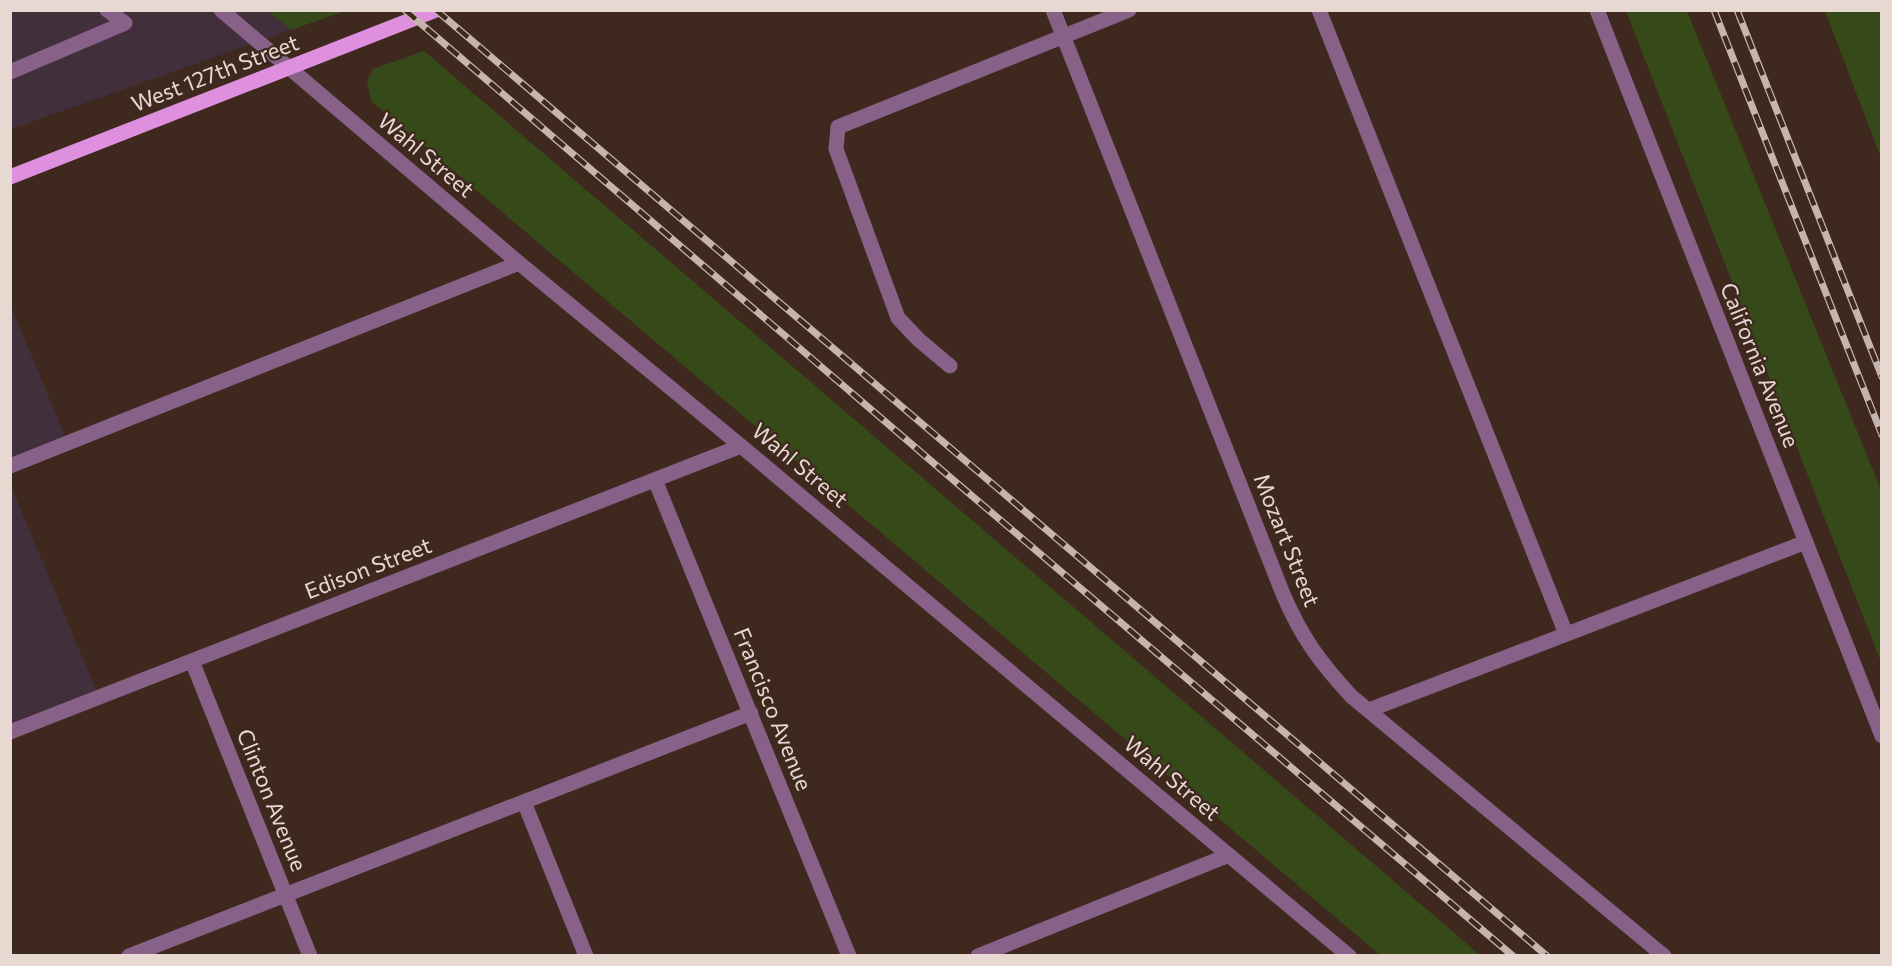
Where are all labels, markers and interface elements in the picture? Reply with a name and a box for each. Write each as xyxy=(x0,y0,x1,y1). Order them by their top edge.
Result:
street label: West 127th Street xyxy=(127,28,302,117)
street label: Wahl Street xyxy=(373,107,480,203)
street label: California Avenue xyxy=(1715,279,1806,451)
street label: Wahl Street xyxy=(747,417,854,513)
street label: Mozart Street xyxy=(1249,469,1326,610)
street label: Edison Street xyxy=(301,531,435,604)
street label: Francisco Avenue xyxy=(729,624,818,794)
street label: Clinton Avenue xyxy=(232,725,313,875)
street label: Wahl Street xyxy=(1119,730,1226,826)

